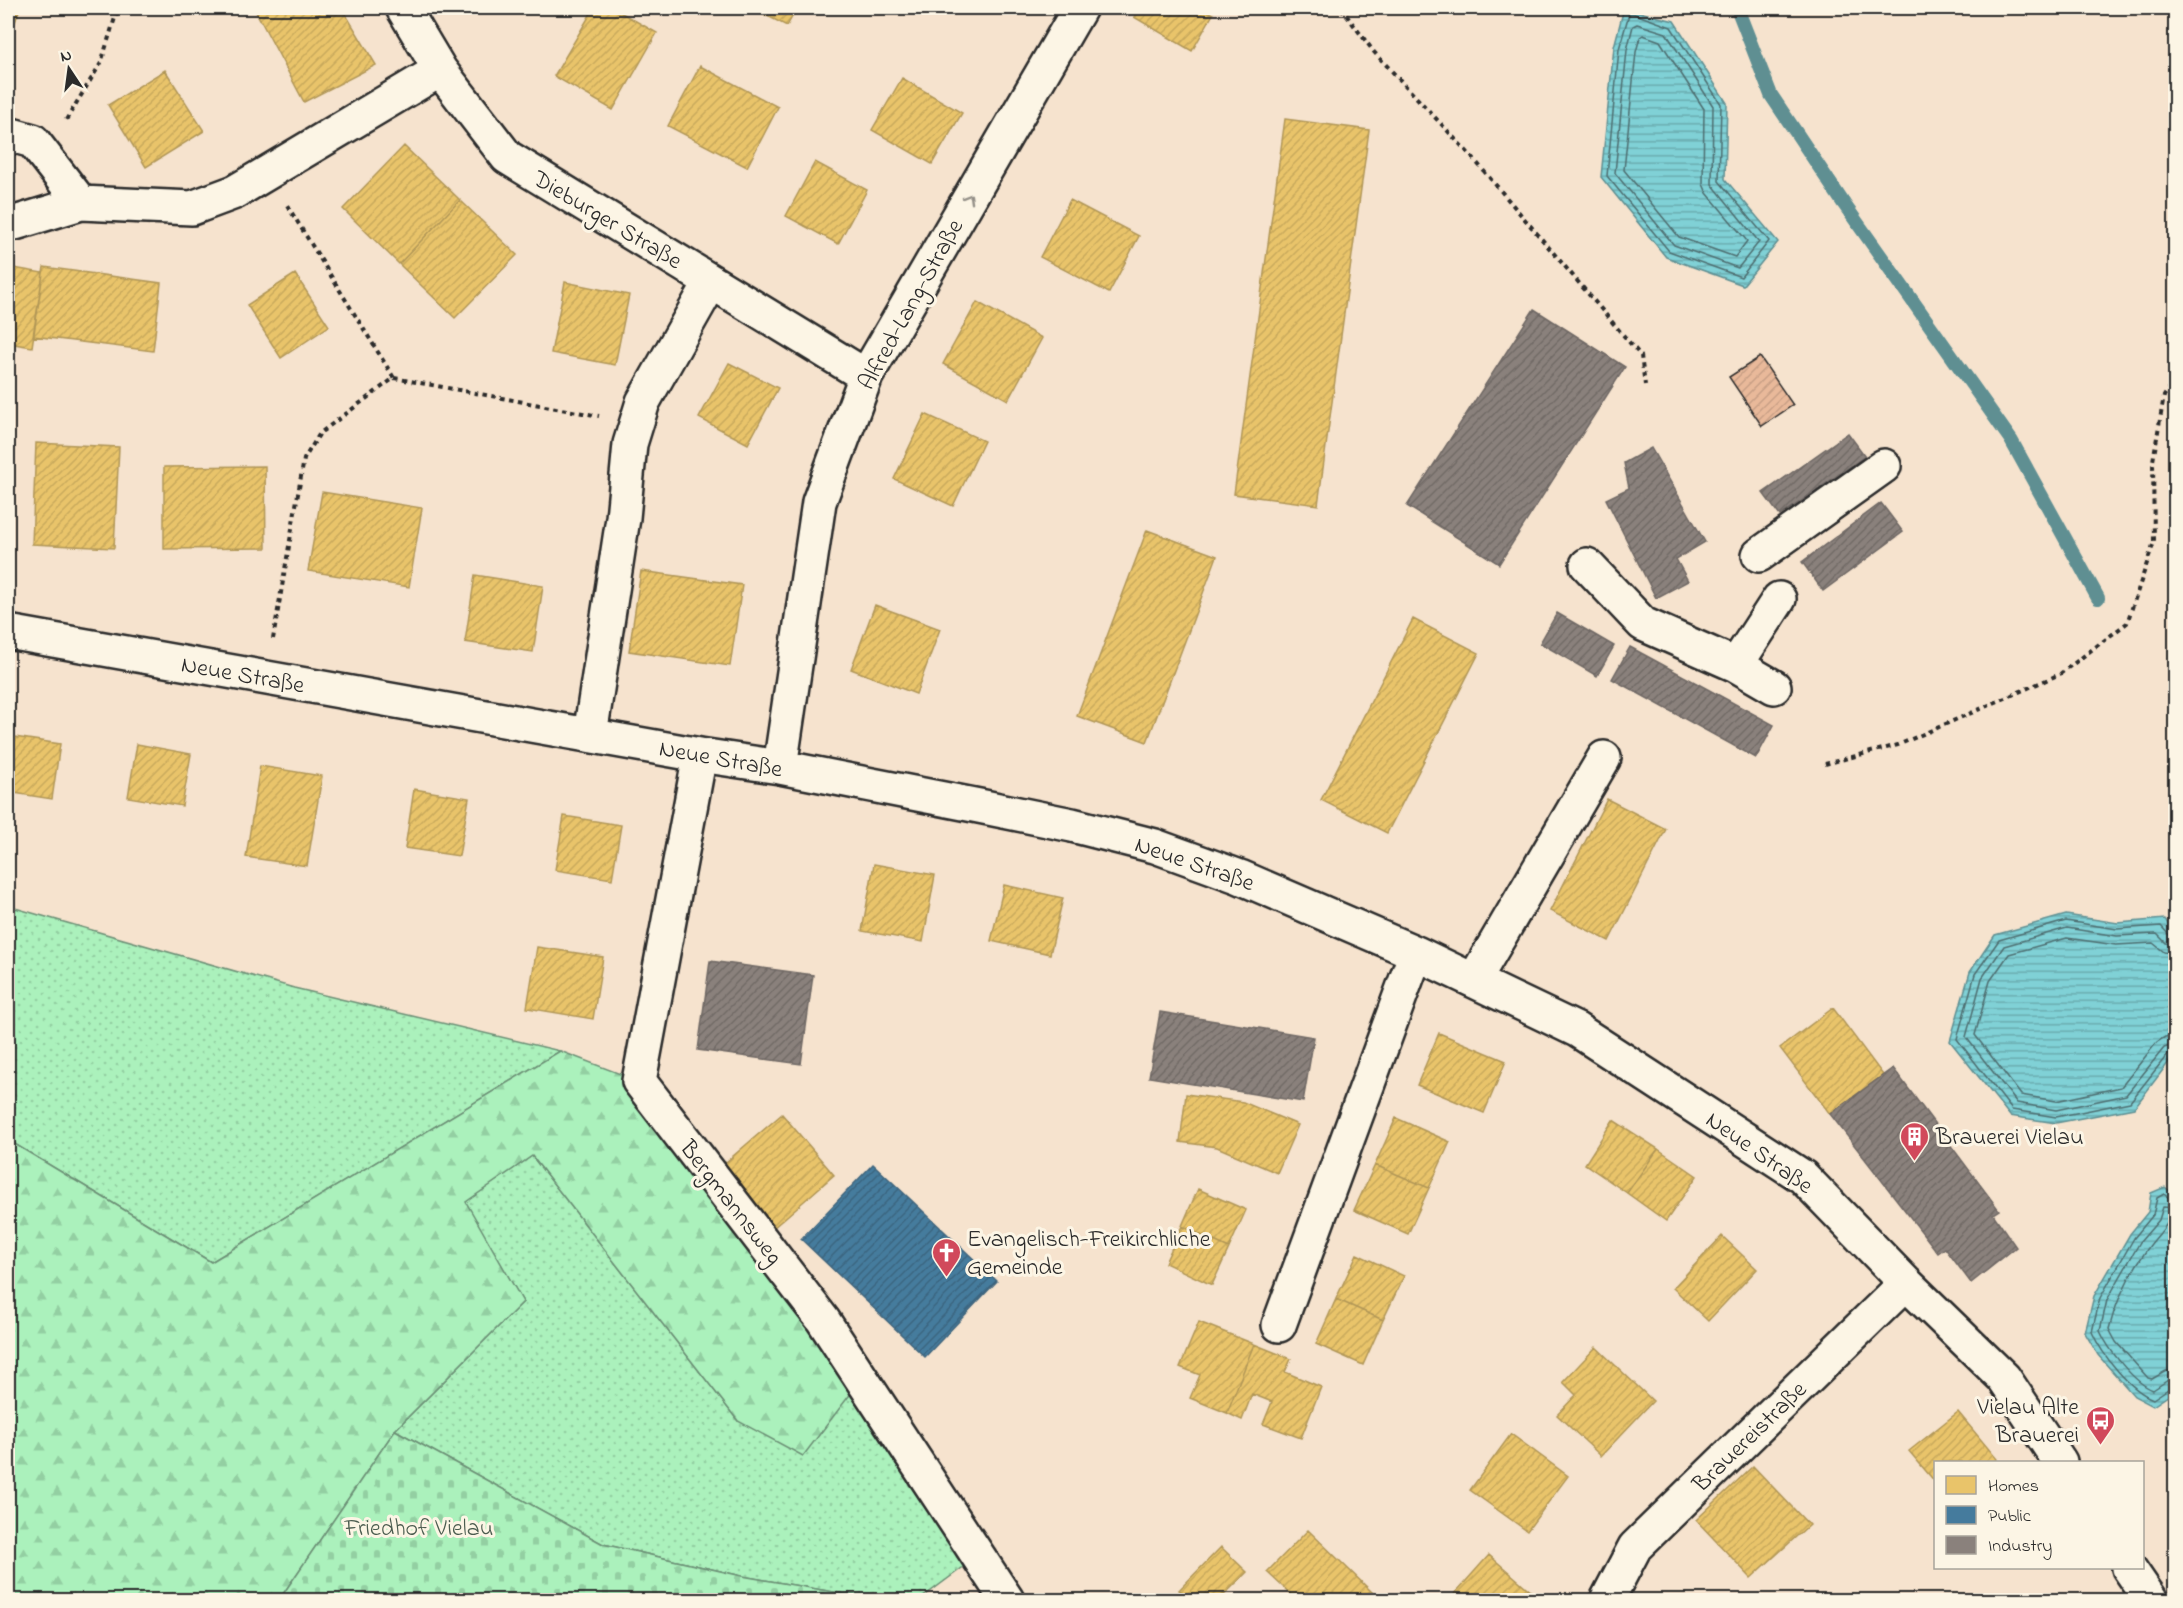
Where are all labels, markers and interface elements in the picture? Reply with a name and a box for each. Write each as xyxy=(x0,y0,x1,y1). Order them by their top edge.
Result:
north arrow xyxy=(39,39,99,99)
text: N xyxy=(58,43,74,69)
street label: Dieburger Straße xyxy=(525,162,688,280)
one-way arrow xyxy=(962,194,973,204)
street label: Alfred-Lang-Straße xyxy=(851,213,974,397)
street label: Neue Straße xyxy=(178,648,307,705)
street label: Neue Straße xyxy=(656,732,785,789)
street label: Neue Straße xyxy=(1130,829,1259,902)
street label: Neue Straße xyxy=(1698,1104,1820,1204)
building icon: Brauerei Vielau xyxy=(1899,1120,1931,1162)
place label: Brauerei Vielau xyxy=(1935,1121,2084,1156)
street label: Bergmannsweg xyxy=(669,1133,790,1273)
place label: Evangelisch-Freikirchliche Gemeinde xyxy=(967,1223,1211,1286)
church icon: Evangelisch-Freikirchliche Gemeinde xyxy=(930,1236,962,1278)
street label: Brauereistraße xyxy=(1685,1374,1816,1502)
place label: Vielau Alte Brauerei xyxy=(1976,1391,2079,1454)
bus stop icon: Vielau Alte Brauerei xyxy=(2084,1404,2116,1446)
legend xyxy=(1934,1461,2144,1569)
text: Homes xyxy=(1988,1474,2039,1500)
text: Public xyxy=(1988,1504,2031,1530)
park label: Friedhof Vielau xyxy=(344,1512,493,1547)
text: Industry xyxy=(1988,1534,2052,1560)

